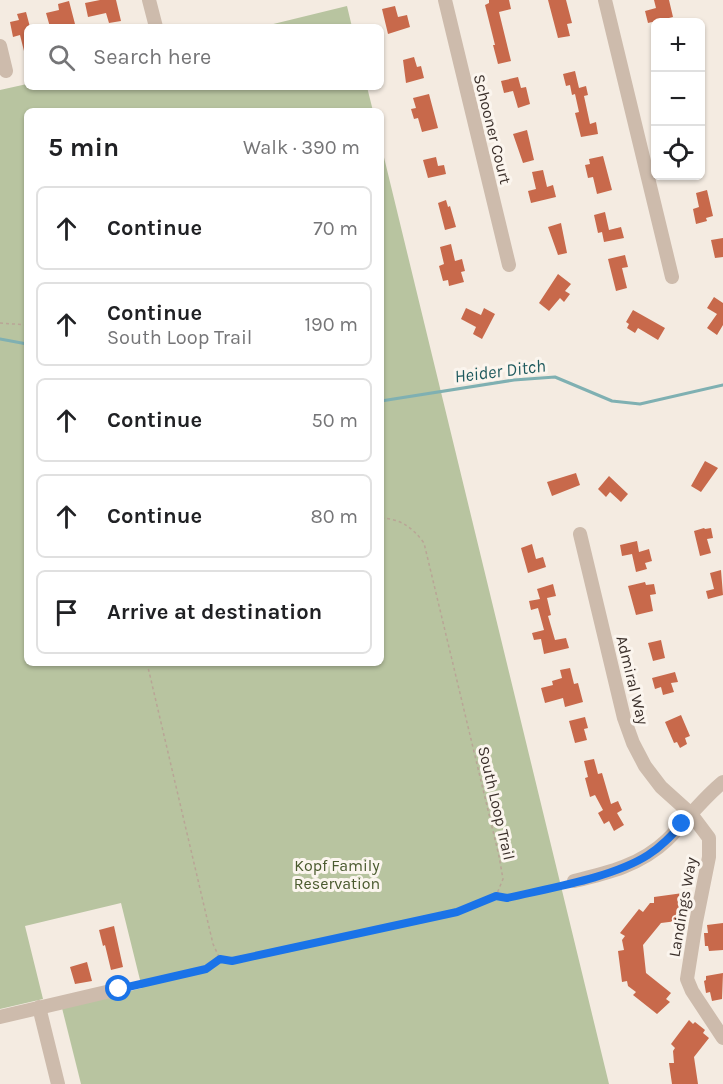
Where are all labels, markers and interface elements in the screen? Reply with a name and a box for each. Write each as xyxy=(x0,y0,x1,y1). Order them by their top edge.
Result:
map controls xyxy=(651,18,705,180)
button: + xyxy=(651,18,705,72)
search box xyxy=(24,24,384,90)
icon: search xyxy=(45,41,78,74)
text: Search here xyxy=(93,44,211,70)
street label: Schooner Court xyxy=(470,72,515,186)
button: − xyxy=(651,72,705,126)
button: locate xyxy=(651,126,705,180)
text: 5 min xyxy=(48,132,119,163)
text: Walk · 390 m xyxy=(243,136,360,159)
icon: ahead xyxy=(50,212,83,245)
text: Continue xyxy=(107,215,202,241)
text: 70 m xyxy=(313,217,358,240)
text: Continue xyxy=(107,300,202,326)
icon: ahead xyxy=(50,308,83,341)
text: 190 m xyxy=(304,313,358,336)
text: South Loop Trail xyxy=(107,326,252,349)
water label: Heider Ditch xyxy=(453,354,547,388)
icon: ahead xyxy=(50,404,83,437)
text: Continue xyxy=(107,407,202,433)
text: 50 m xyxy=(311,409,358,432)
icon: ahead xyxy=(50,500,83,533)
text: Continue xyxy=(107,503,202,529)
text: 80 m xyxy=(310,505,358,528)
icon: arrive xyxy=(50,596,83,629)
text: Arrive at destination xyxy=(107,599,322,625)
street label: Admiral Way xyxy=(612,634,653,727)
street label: South Loop Trail xyxy=(474,744,519,862)
route end xyxy=(668,810,694,836)
street label: Landings Way xyxy=(664,855,701,959)
park label: Kopf Family Reservation xyxy=(294,856,380,893)
route start xyxy=(105,975,131,1001)

